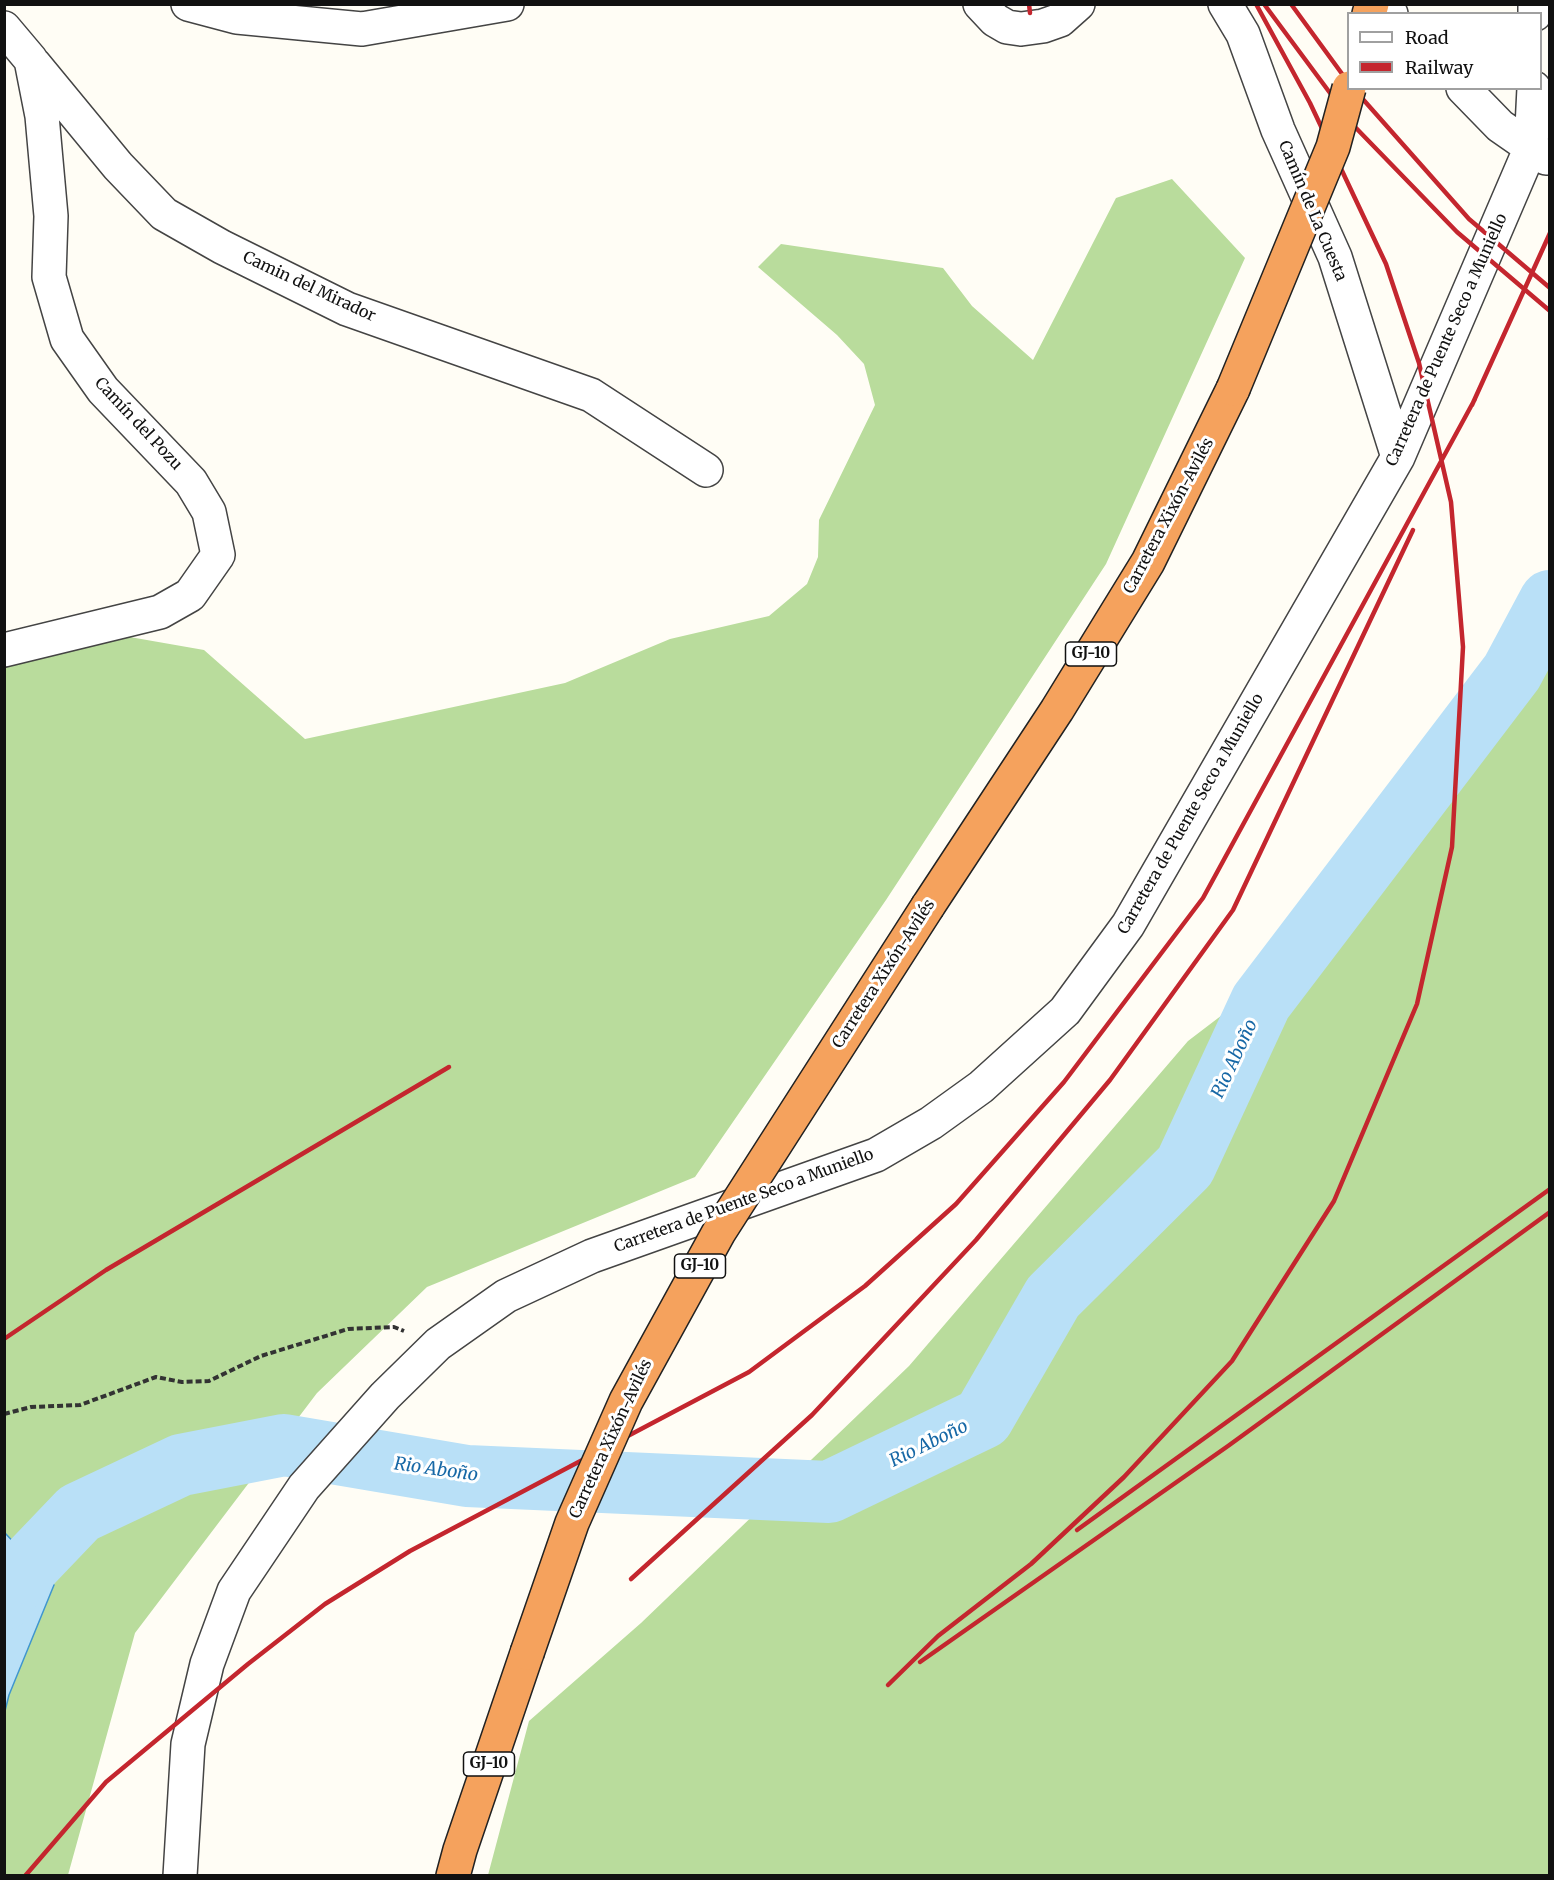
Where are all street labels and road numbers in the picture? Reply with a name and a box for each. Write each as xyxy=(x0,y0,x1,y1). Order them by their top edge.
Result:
street label: Camín de La Cuesta xyxy=(1274,138,1350,284)
street label: Carretera de Puente Seco a Muniello xyxy=(1382,211,1512,469)
street label: Camin del Mirador xyxy=(240,248,378,326)
street label: Camín del Pozu xyxy=(90,374,186,474)
street label: Carretera Xixón-Avilés xyxy=(1120,435,1218,597)
road number: GJ-10 xyxy=(1066,642,1116,666)
street label: Carretera de Puente Seco a Muniello xyxy=(1114,690,1268,938)
street label: Carretera Xixón-Avilés xyxy=(829,896,939,1052)
street label: Carretera de Puente Seco a Muniello xyxy=(612,1145,876,1257)
road number: GJ-10 xyxy=(674,1254,726,1278)
street label: Carretera Xixón-Avilés xyxy=(566,1356,656,1522)
road number: GJ-10 xyxy=(464,1752,514,1776)

